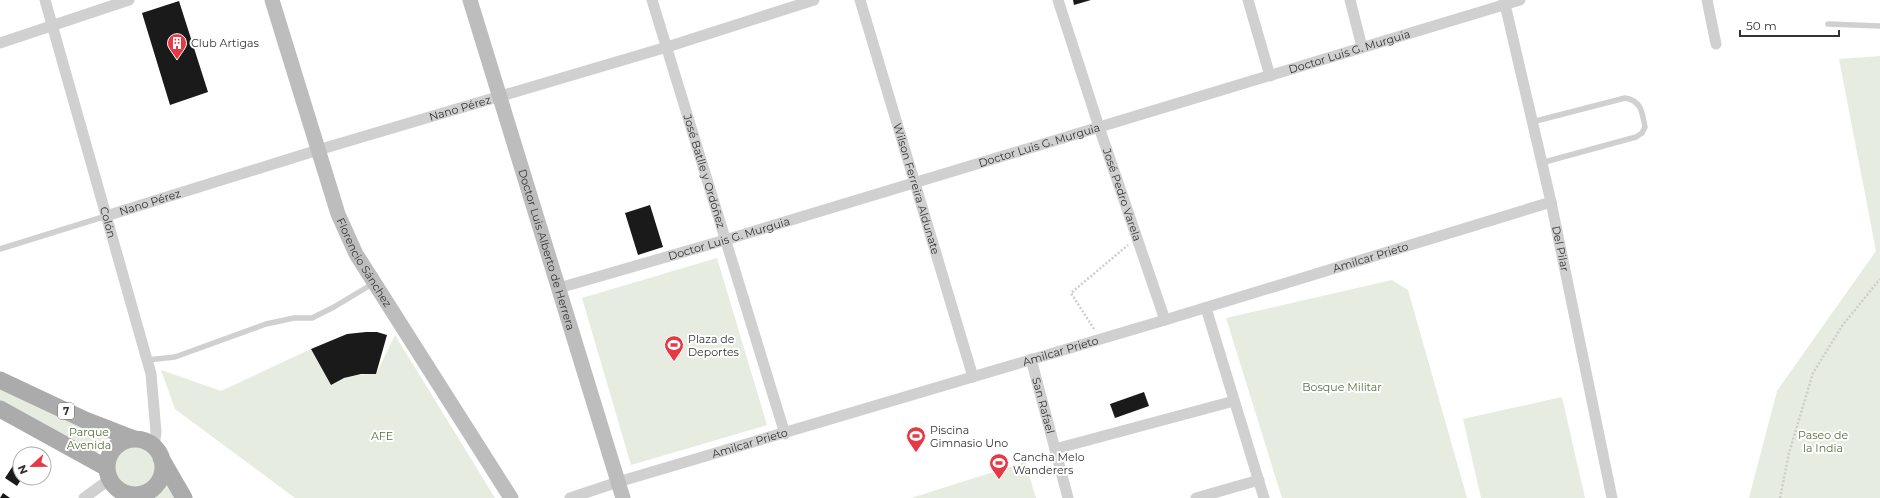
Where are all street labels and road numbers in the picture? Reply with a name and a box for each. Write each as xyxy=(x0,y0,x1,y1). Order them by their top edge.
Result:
street label: Doctor Luis G. Murguia xyxy=(1287,27,1412,76)
street label: Nano Pérez xyxy=(427,92,493,124)
street label: José Batlle y Ordóñez xyxy=(680,111,729,230)
street label: Doctor Luis G. Murguia xyxy=(977,120,1102,170)
street label: Wilson Ferreira Aldunate xyxy=(890,121,943,256)
street label: José Pedro Varela xyxy=(1099,145,1145,243)
street label: Doctor Luis Alberto de Herrera xyxy=(515,167,578,332)
street label: Nano Pérez xyxy=(117,186,183,218)
street label: Colón xyxy=(97,205,119,239)
street label: Doctor Luis G. Murguia xyxy=(666,214,791,263)
street label: Florencio Sánchez xyxy=(334,215,395,310)
street label: Del Pilar xyxy=(1549,225,1572,273)
street label: Amilcar Prieto xyxy=(1331,239,1410,275)
street label: Amilcar Prieto xyxy=(1021,333,1100,369)
street label: San Rafael xyxy=(1029,376,1058,435)
road number: 7 xyxy=(58,403,74,419)
street label: Amilcar Prieto xyxy=(710,425,789,461)

